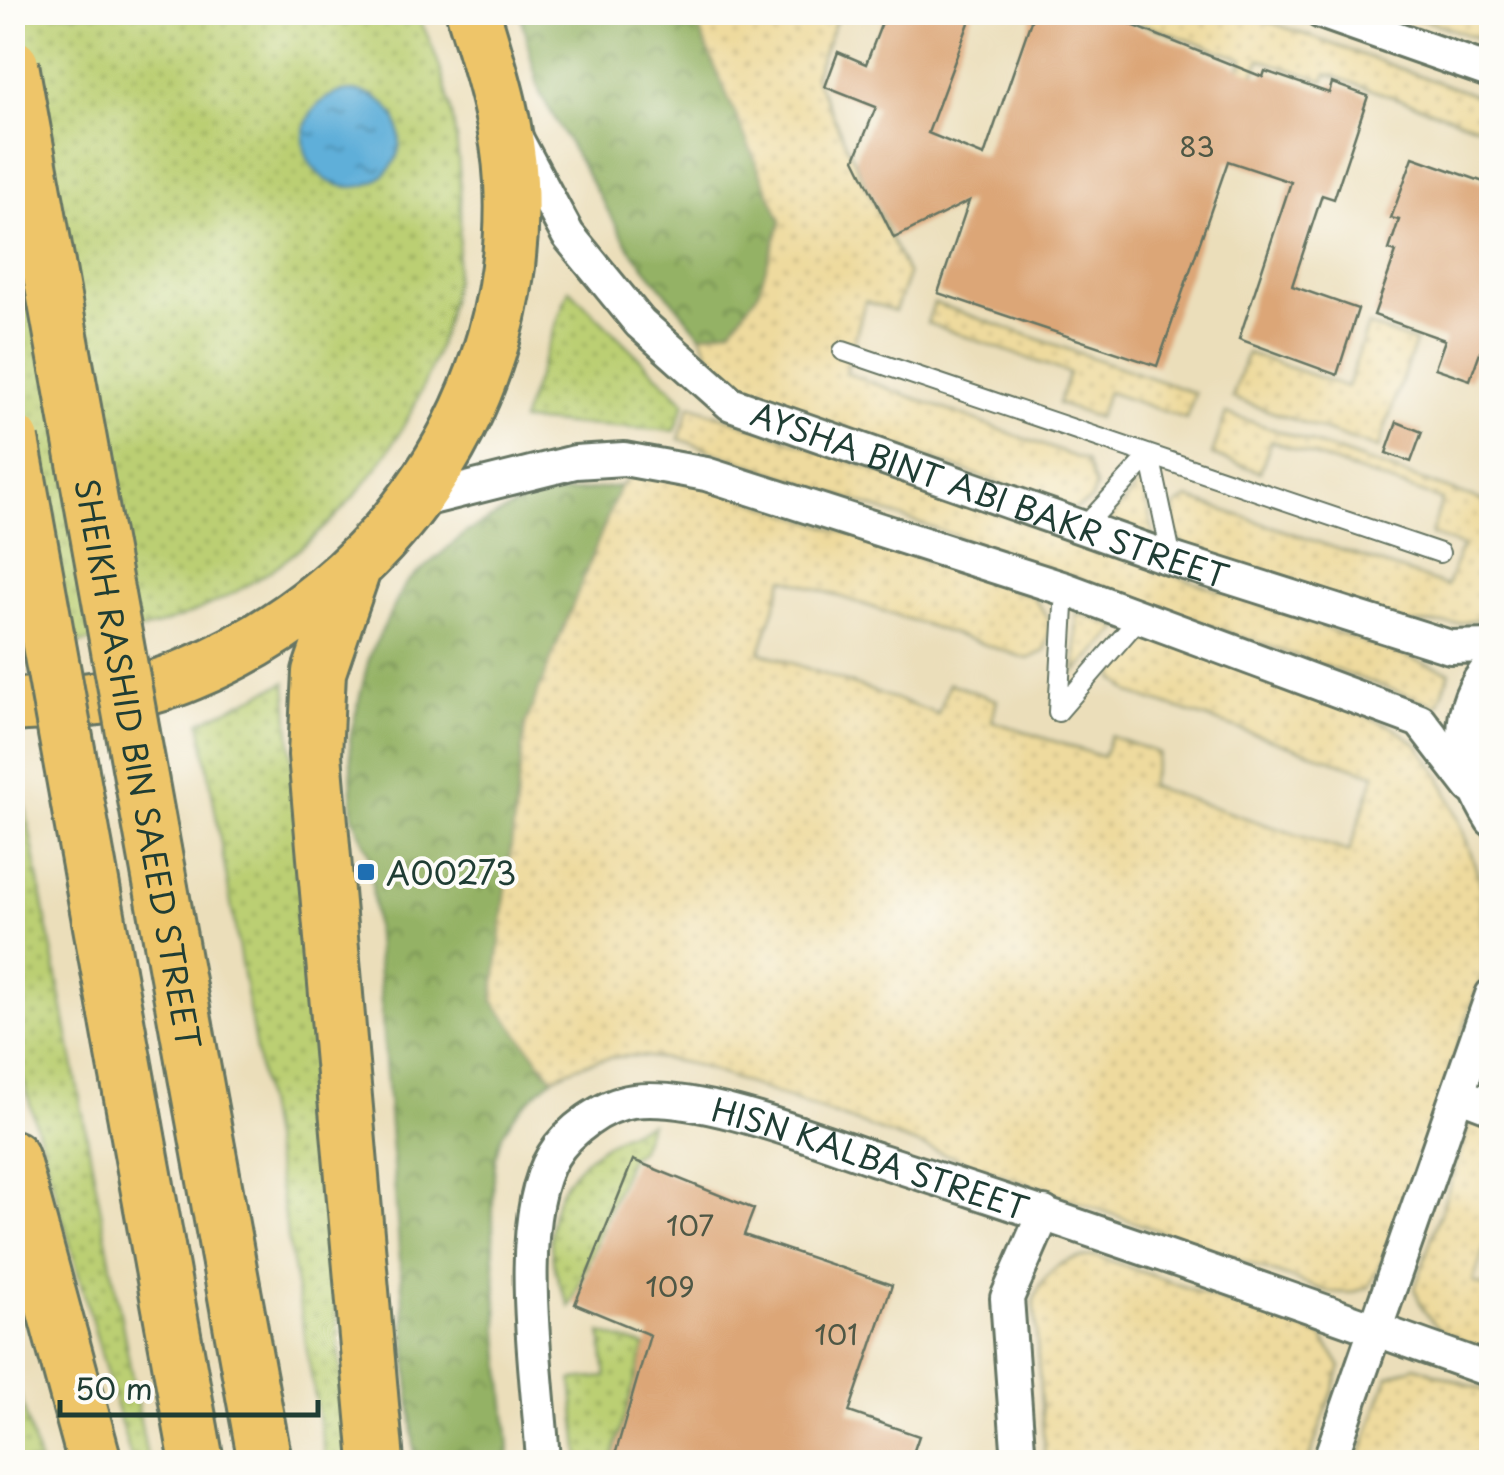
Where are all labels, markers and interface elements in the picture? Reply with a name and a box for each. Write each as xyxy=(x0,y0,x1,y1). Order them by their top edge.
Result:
house number: 83 xyxy=(1179,124,1215,167)
street label: AYSHA BINT ABI BAKR STREET xyxy=(745,389,1235,600)
street label: SHEIKH RASHID BIN SAEED STREET xyxy=(63,475,214,1052)
place label: A00273 xyxy=(386,848,516,896)
marker: A00273 xyxy=(355,861,377,883)
street label: HISN KALBA STREET xyxy=(707,1085,1035,1232)
house number: 107 xyxy=(666,1203,714,1246)
house number: 109 xyxy=(645,1264,695,1307)
house number: 101 xyxy=(814,1312,858,1355)
scale bar xyxy=(60,1355,318,1417)
text: 50 m xyxy=(75,1365,153,1410)

